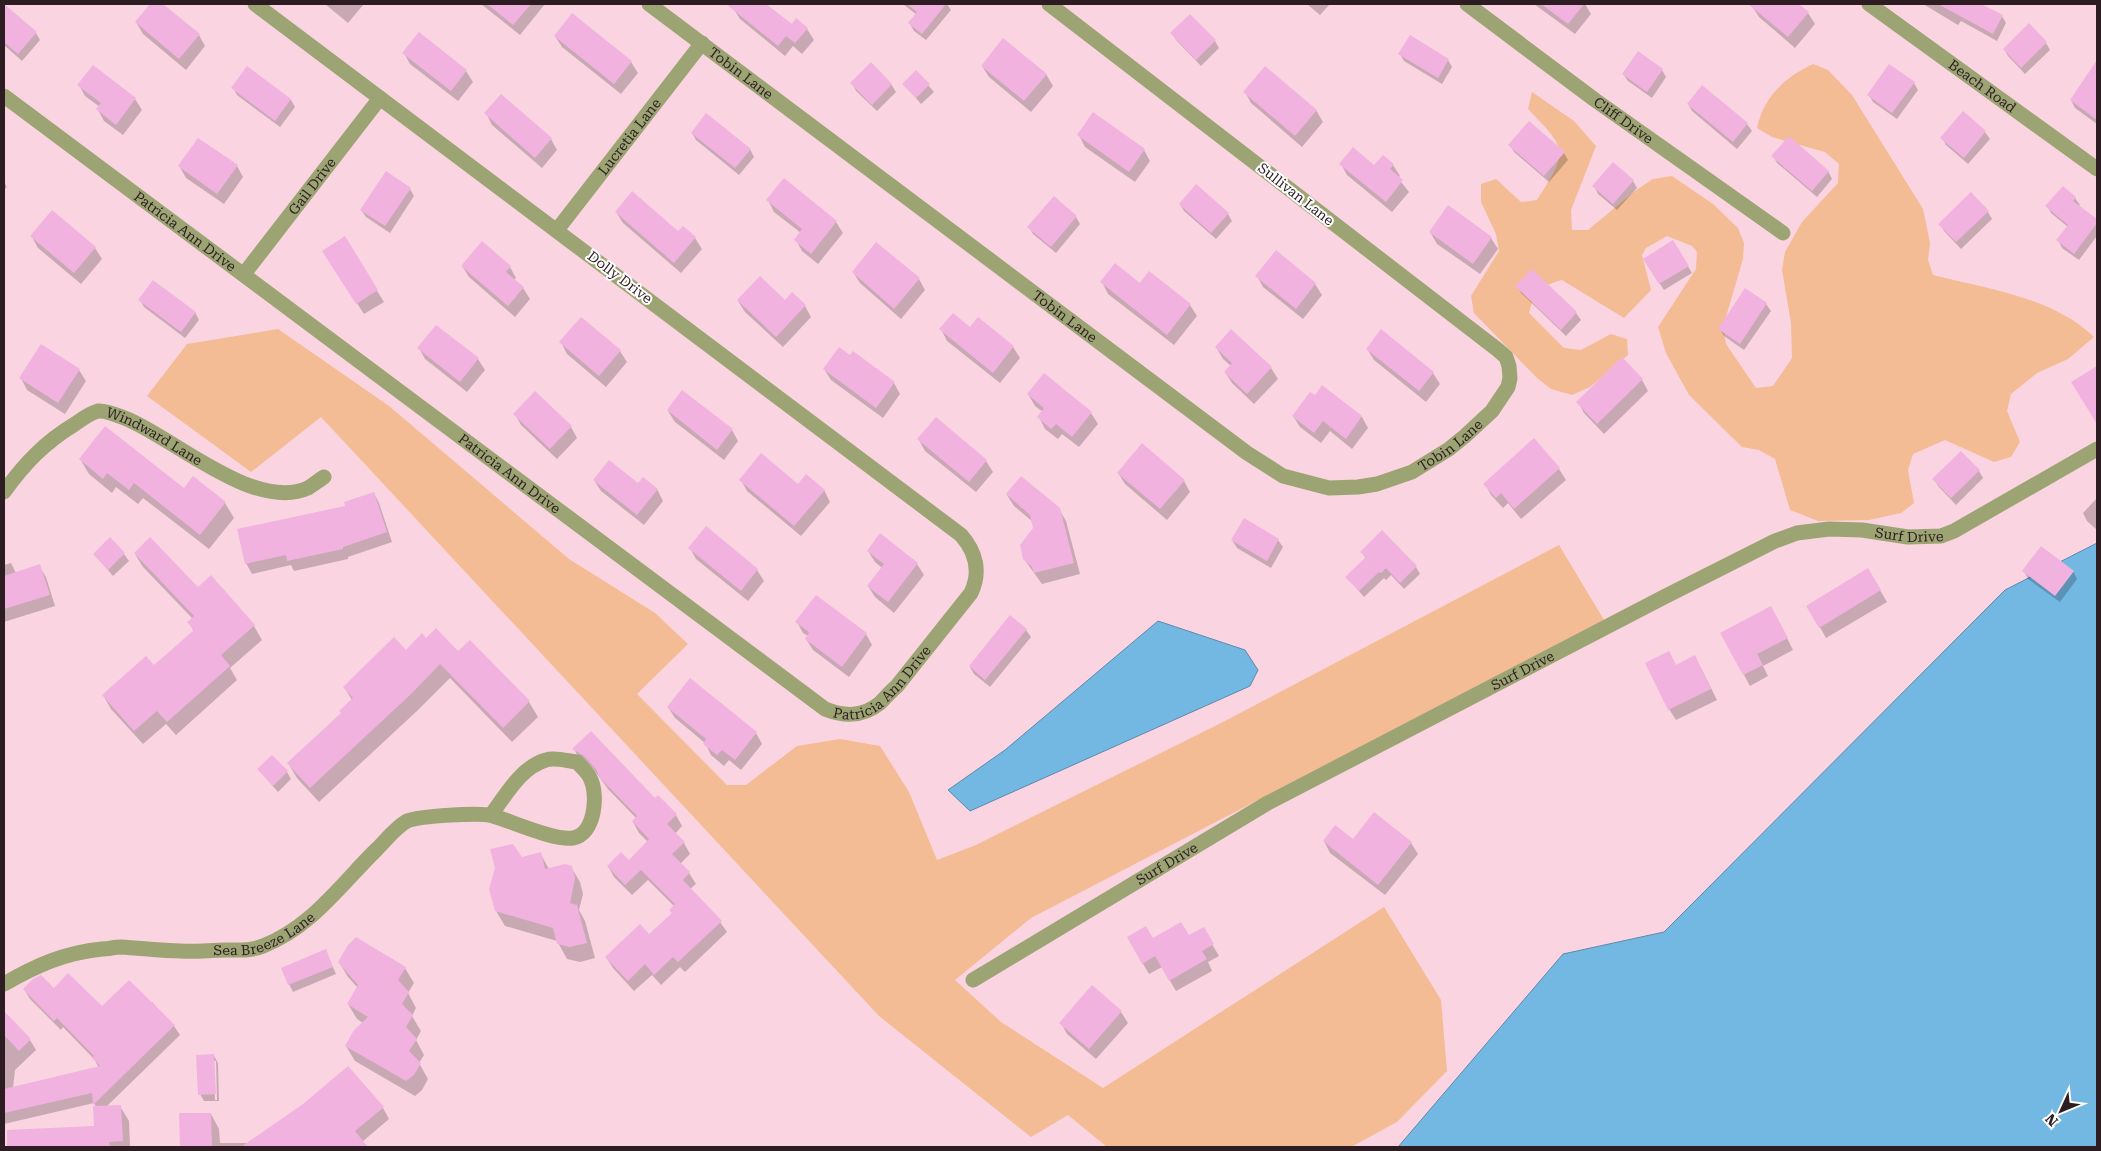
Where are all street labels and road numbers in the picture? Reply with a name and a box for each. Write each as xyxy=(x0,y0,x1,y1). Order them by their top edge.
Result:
street label: Tobin Lane xyxy=(706,44,777,103)
street label: Beach Road xyxy=(1946,56,2019,116)
street label: Cliff Drive xyxy=(1591,94,1657,147)
street label: Lucretia Lane xyxy=(595,95,664,178)
street label: Gail Drive xyxy=(285,154,339,218)
street label: Sullivan Lane xyxy=(1255,159,1337,229)
street label: Patricia Ann Drive xyxy=(131,188,239,275)
street label: Dolly Drive xyxy=(585,248,656,307)
street label: Tobin Lane xyxy=(1030,287,1100,346)
street label: Windward Lane xyxy=(104,404,205,469)
street label: Tobin Lane xyxy=(1415,416,1486,474)
street label: Patricia Ann Drive xyxy=(456,430,564,517)
street label: Surf Drive xyxy=(1874,524,1944,545)
street label: Patricia Ann Drive xyxy=(832,642,934,723)
street label: Surf Drive xyxy=(1488,647,1557,694)
street label: Surf Drive xyxy=(1133,839,1201,888)
street label: Sea Breeze Lane xyxy=(213,909,318,958)

